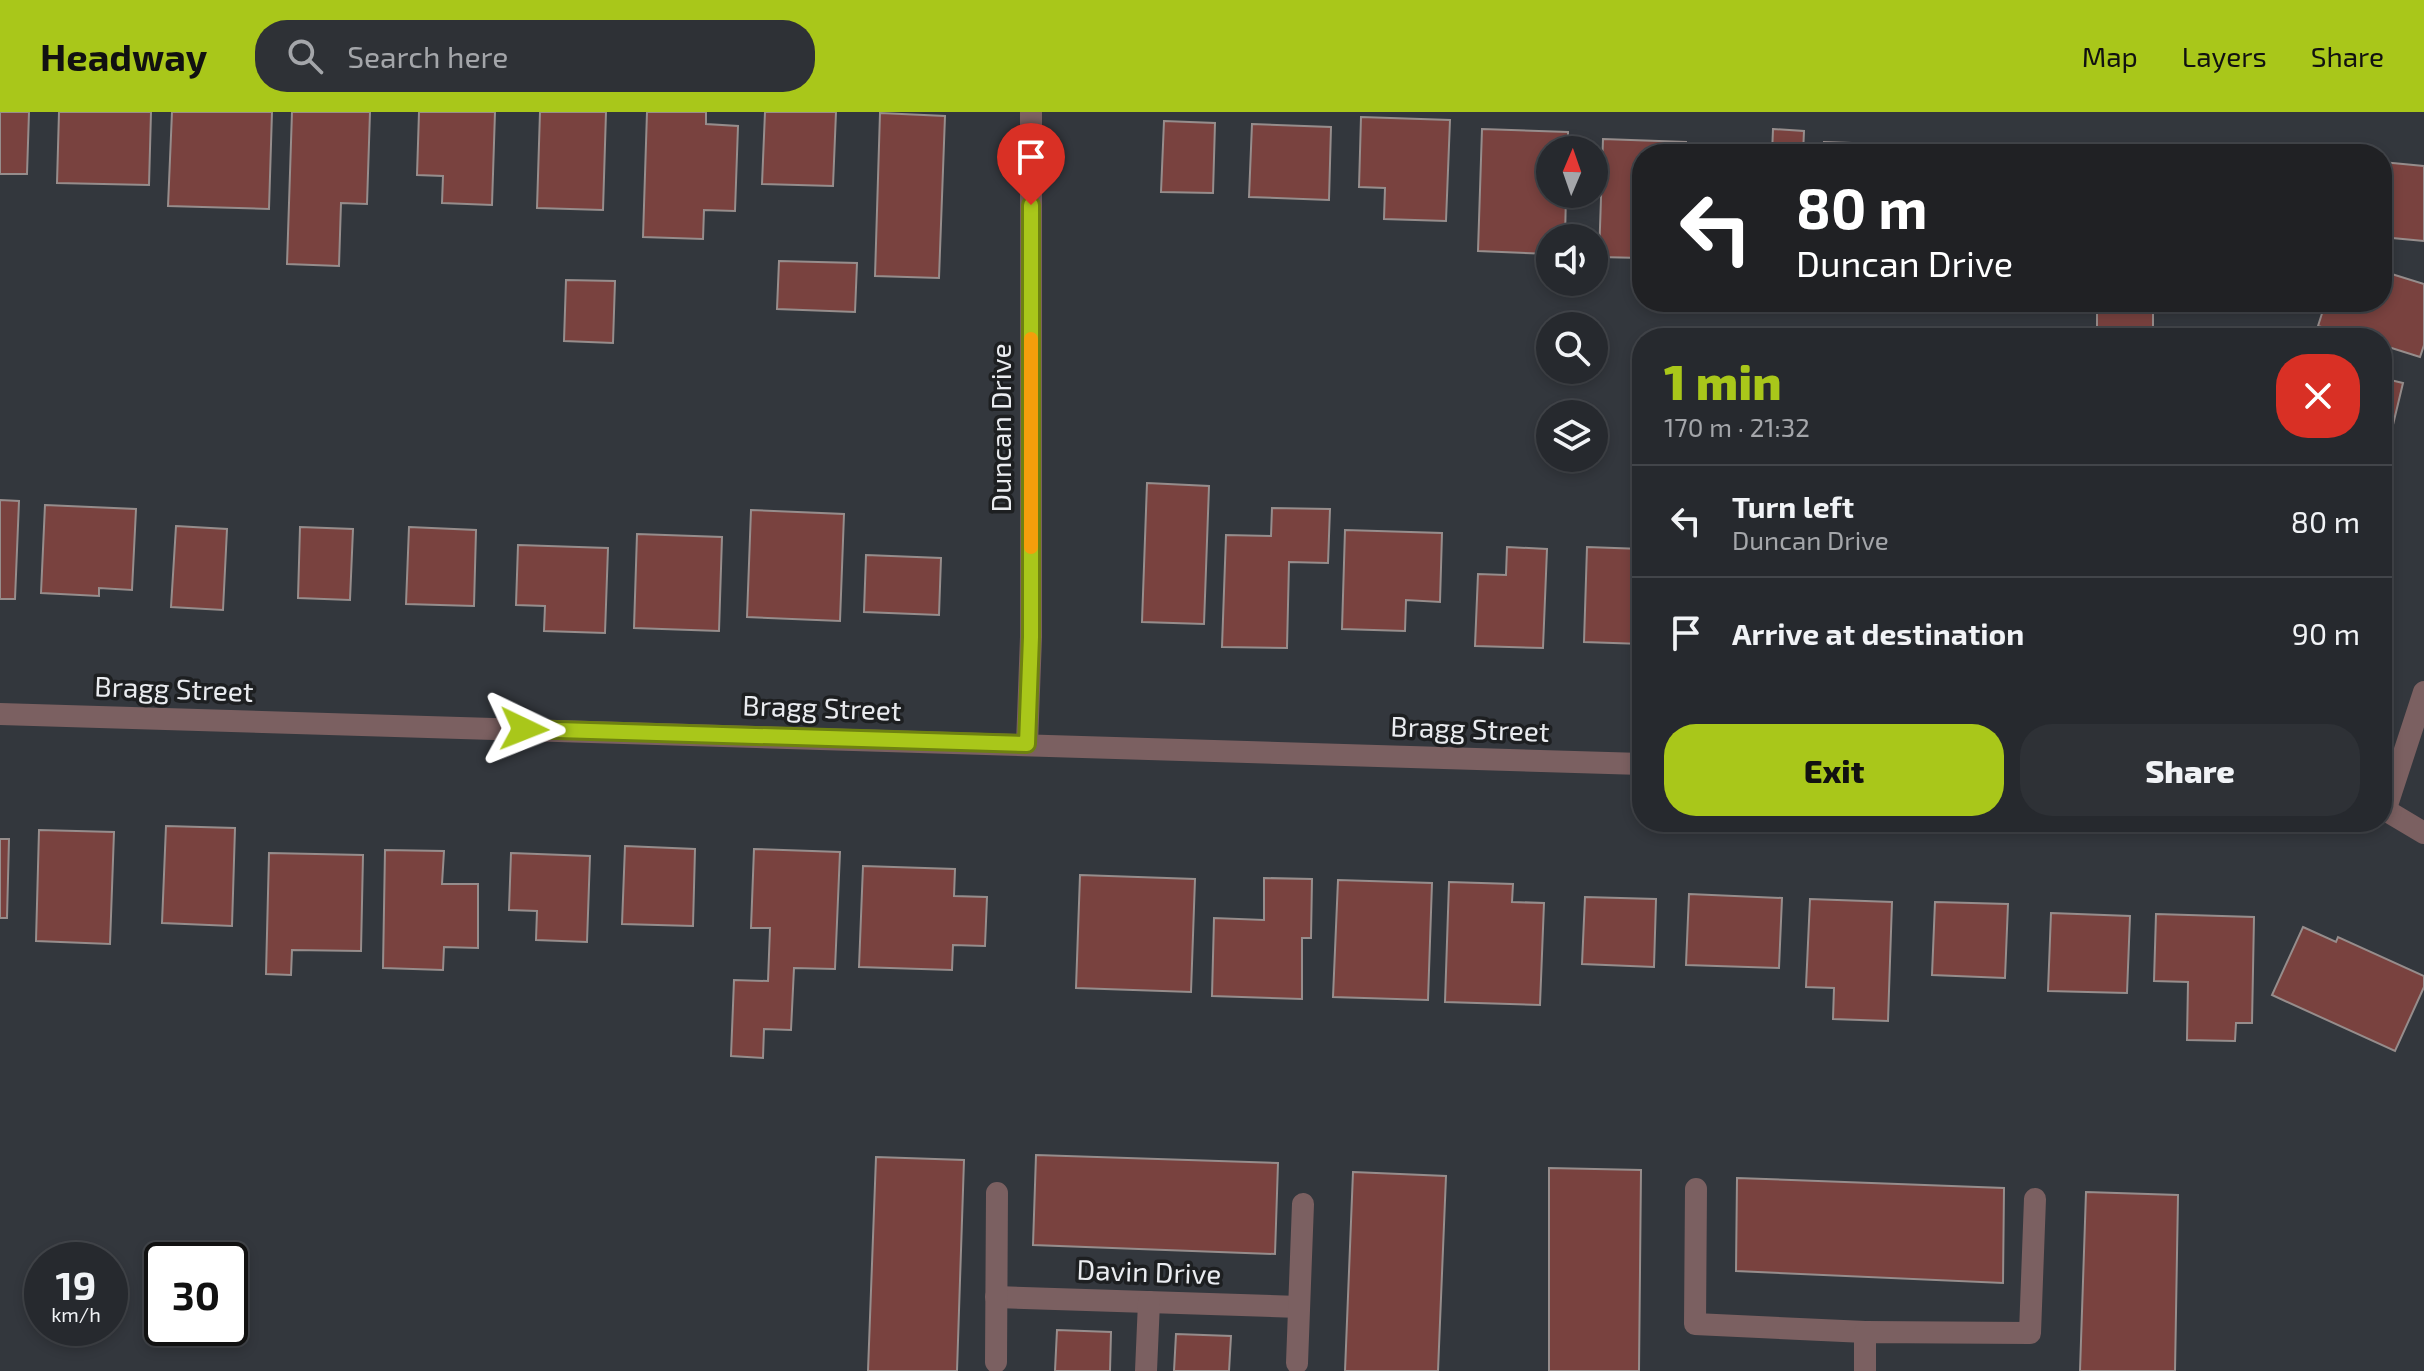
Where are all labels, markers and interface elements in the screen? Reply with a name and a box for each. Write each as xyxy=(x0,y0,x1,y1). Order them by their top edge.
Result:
search box xyxy=(255,20,815,92)
text: Headway xyxy=(40,33,207,79)
icon: search xyxy=(283,34,327,78)
text: Search here xyxy=(347,38,508,74)
text: Map xyxy=(2082,39,2138,73)
text: Layers xyxy=(2182,39,2267,73)
text: Share xyxy=(2311,39,2384,73)
pin xyxy=(997,123,1065,205)
icon: arrive xyxy=(1009,135,1053,179)
north arrow xyxy=(1536,136,1608,208)
map controls xyxy=(1536,136,1608,472)
text: 80 m xyxy=(1796,173,1928,240)
icon: left xyxy=(1664,176,1768,280)
button: sound xyxy=(1536,224,1608,296)
text: Duncan Drive xyxy=(1796,241,2013,284)
button: search xyxy=(1536,312,1608,384)
street label: Duncan Drive xyxy=(983,344,1017,512)
text: 1 min xyxy=(1664,352,1782,410)
button: close xyxy=(2276,354,2360,438)
button: layers xyxy=(1536,400,1608,472)
text: 170 m · 21:32 xyxy=(1664,411,1810,442)
text: Turn left xyxy=(1732,488,1854,524)
icon: left xyxy=(1664,499,1708,543)
text: 80 m xyxy=(2291,503,2360,539)
text: Duncan Drive xyxy=(1732,524,1889,555)
icon: arrive xyxy=(1664,611,1708,655)
text: Arrive at destination xyxy=(1732,615,2024,651)
text: 90 m xyxy=(2292,615,2360,651)
street label: Bragg Street xyxy=(94,668,254,708)
position arrow xyxy=(482,687,566,771)
street label: Bragg Street xyxy=(742,687,902,727)
street label: Bragg Street xyxy=(1390,708,1550,748)
button: Exit xyxy=(1664,724,2004,816)
button: Share xyxy=(2020,724,2360,816)
speed limit sign: 30 xyxy=(144,1242,248,1346)
street label: Davin Drive xyxy=(1076,1251,1222,1291)
text: 19 xyxy=(56,1260,96,1308)
text: km/h xyxy=(51,1302,101,1326)

